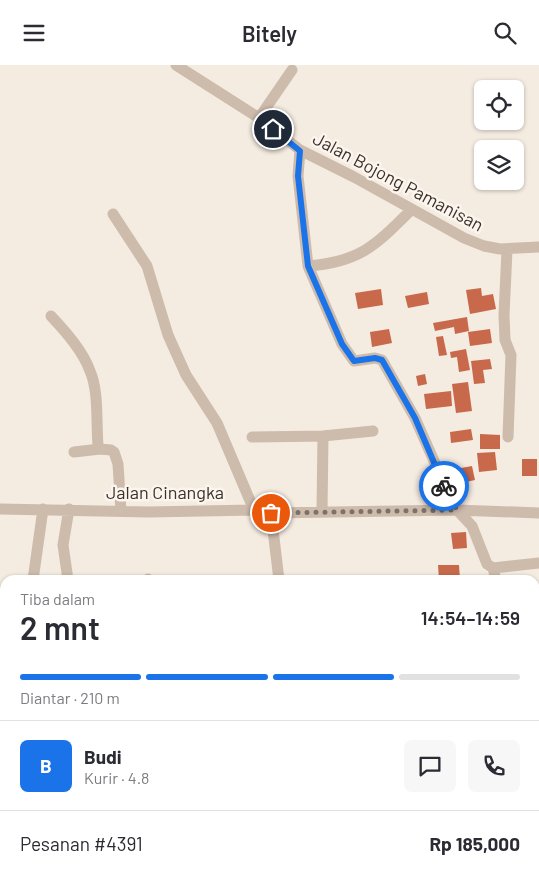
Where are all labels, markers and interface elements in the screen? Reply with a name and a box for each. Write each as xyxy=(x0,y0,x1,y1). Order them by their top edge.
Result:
icon: menu xyxy=(20,19,48,47)
icon: search xyxy=(491,19,519,47)
text: Bitely xyxy=(242,20,297,46)
map controls xyxy=(474,80,524,190)
button: locate xyxy=(474,80,524,130)
pin xyxy=(252,108,294,150)
icon: home xyxy=(259,115,287,143)
street label: Jalan Bojong Pamanisan xyxy=(309,127,488,235)
button: layers xyxy=(474,140,524,190)
courier xyxy=(419,461,469,511)
icon: bike xyxy=(430,472,458,500)
street label: Jalan Cinangka xyxy=(106,481,224,503)
pin xyxy=(250,492,292,534)
icon: bag xyxy=(257,499,285,527)
text: Tiba dalam xyxy=(20,589,95,608)
text: 14:54–14:59 xyxy=(421,606,520,629)
text: 2 mnt xyxy=(20,608,100,646)
text: Diantar · 210 m xyxy=(20,688,120,707)
button: chat xyxy=(404,740,456,792)
button: phone xyxy=(468,740,520,792)
text: Budi xyxy=(84,745,122,768)
text: B xyxy=(40,754,52,777)
text: Kurir · 4.8 xyxy=(84,768,149,787)
text: Pesanan #4391 xyxy=(20,832,143,855)
text: Rp 185,000 xyxy=(429,832,520,855)

